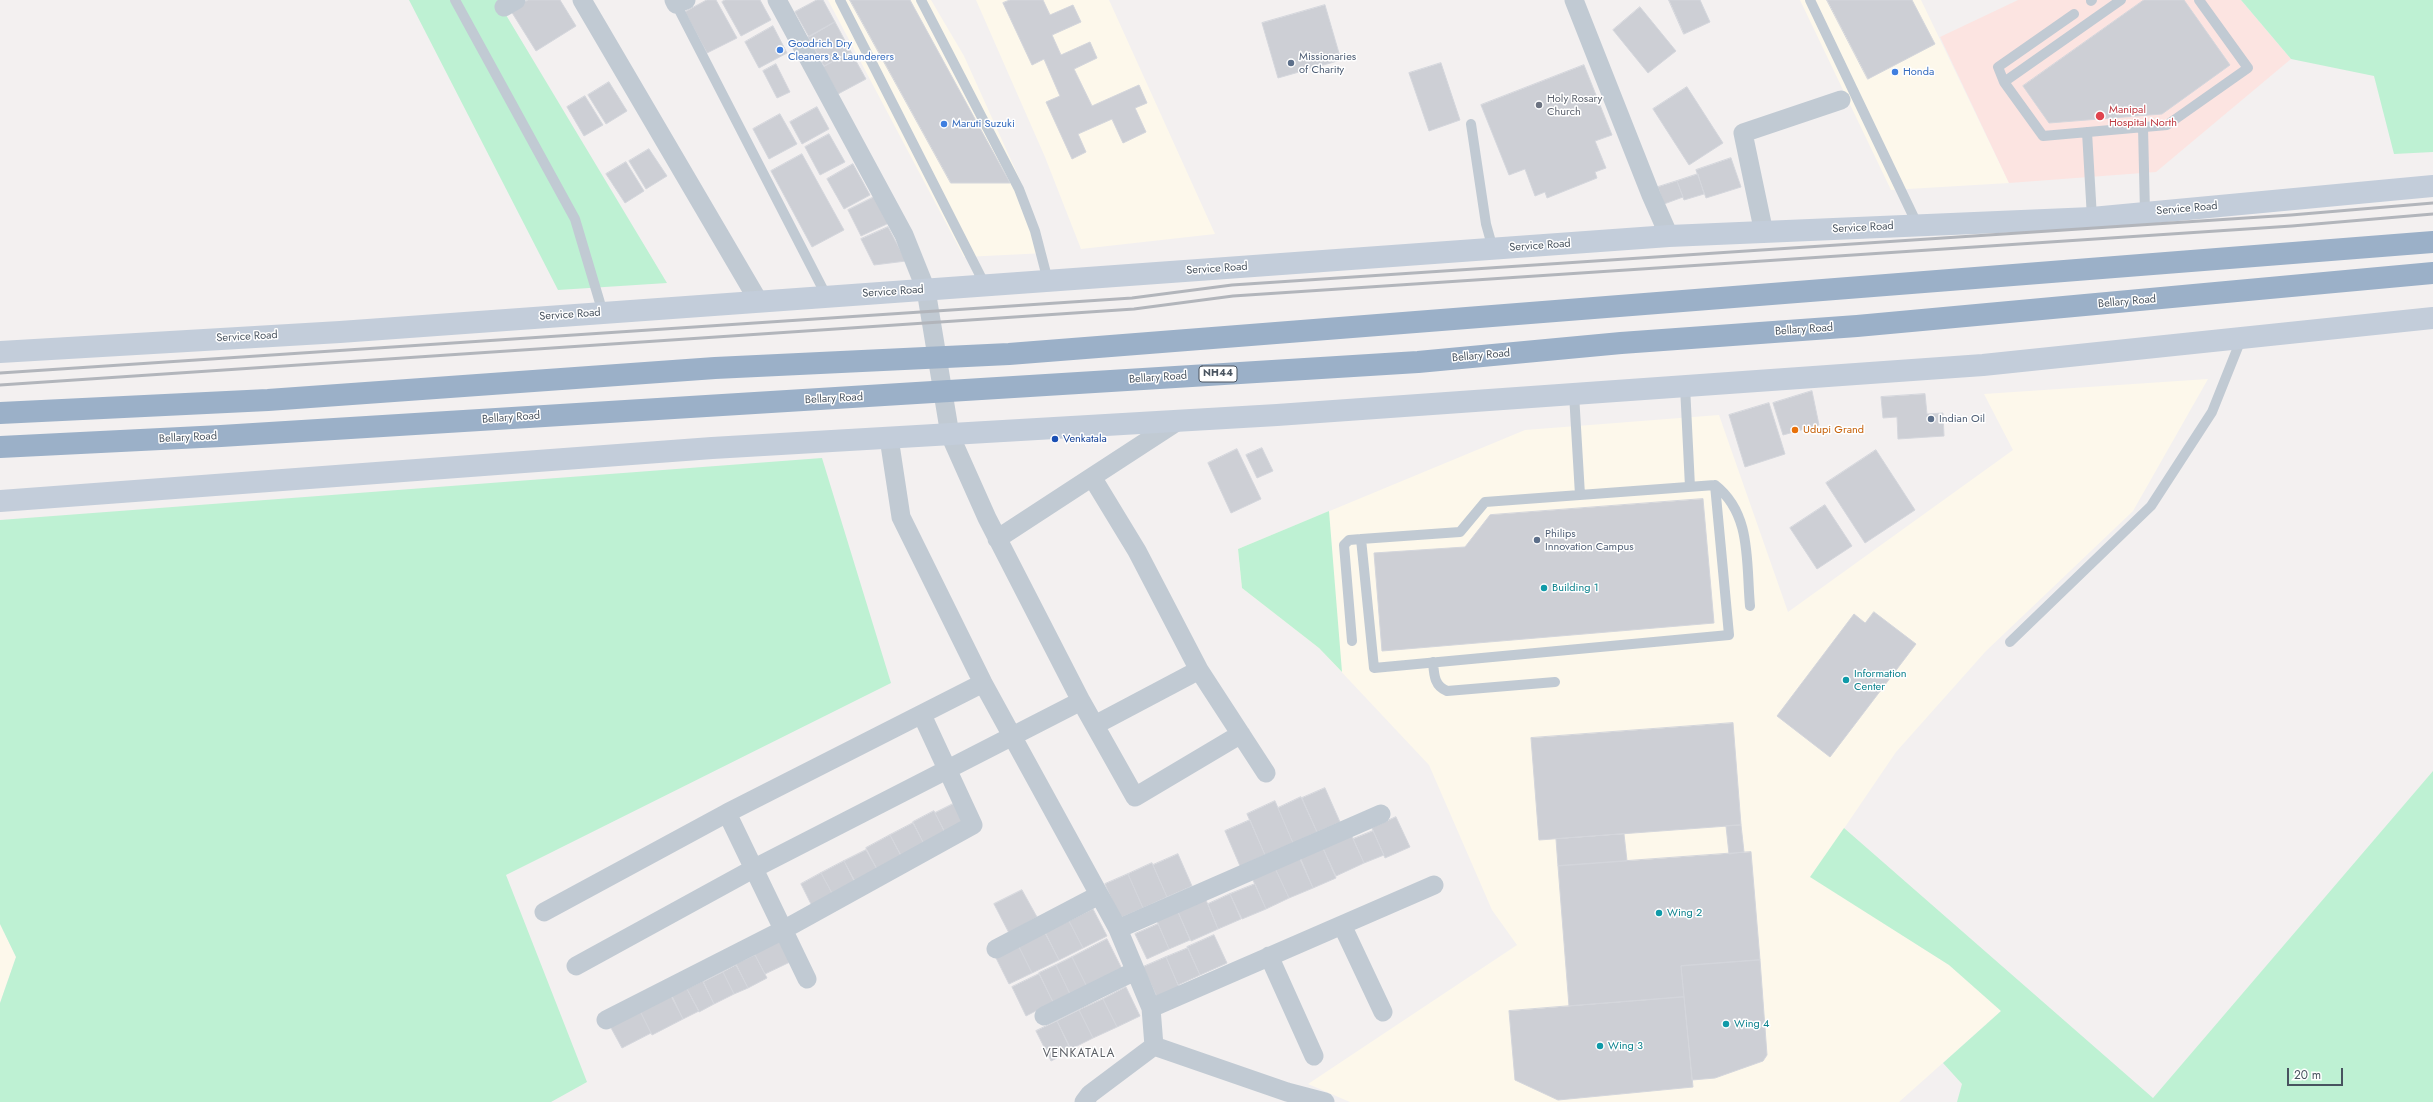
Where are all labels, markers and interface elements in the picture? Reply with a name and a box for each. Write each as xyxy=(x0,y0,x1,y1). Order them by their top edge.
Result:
place label: Goodrich Dry Cleaners & Launderers xyxy=(788,37,894,63)
marker: Goodrich Dry Cleaners & Launderers xyxy=(775,45,785,55)
place label: Missionaries of Charity xyxy=(1299,50,1356,76)
marker: Missionaries of Charity xyxy=(1286,58,1296,68)
place label: Honda xyxy=(1903,65,1934,79)
marker: Honda xyxy=(1890,67,1900,77)
place label: Holy Rosary Church xyxy=(1547,92,1602,118)
marker: Holy Rosary Church xyxy=(1534,100,1544,110)
place label: Manipal Hospital North xyxy=(2109,103,2177,129)
marker: Manipal Hospital North xyxy=(2094,110,2106,122)
place label: Maruti Suzuki xyxy=(952,117,1015,131)
marker: Maruti Suzuki xyxy=(939,119,949,129)
street label: Service Road xyxy=(2156,200,2218,218)
street label: Service Road xyxy=(1832,220,1894,236)
street label: Service Road xyxy=(1509,237,1571,255)
street label: Service Road xyxy=(1186,260,1248,278)
street label: Service Road xyxy=(862,283,924,301)
street label: Bellary Road xyxy=(2097,293,2157,311)
street label: Service Road xyxy=(539,306,601,324)
street label: Bellary Road xyxy=(1775,321,1833,339)
street label: Service Road xyxy=(216,329,278,345)
street label: Bellary Road xyxy=(1451,347,1511,365)
road number: NH44 xyxy=(1199,366,1237,382)
street label: Bellary Road xyxy=(1129,369,1187,387)
street label: Bellary Road xyxy=(805,391,863,407)
street label: Bellary Road xyxy=(482,409,540,427)
place label: Indian Oil xyxy=(1939,412,1985,426)
marker: Indian Oil xyxy=(1926,414,1936,424)
place label: Udupi Grand xyxy=(1803,423,1864,437)
marker: Udupi Grand xyxy=(1790,425,1800,435)
street label: Bellary Road xyxy=(159,430,217,446)
place label: Venkatala xyxy=(1063,432,1107,446)
marker: Venkatala xyxy=(1050,434,1060,444)
place label: Philips Innovation Campus xyxy=(1545,527,1634,553)
marker: Philips Innovation Campus xyxy=(1532,535,1542,545)
place label: Building 1 xyxy=(1552,581,1599,595)
marker: Building 1 xyxy=(1539,583,1549,593)
place label: Information Center xyxy=(1854,667,1907,693)
marker: Information Center xyxy=(1841,675,1851,685)
place label: Wing 2 xyxy=(1667,906,1702,920)
marker: Wing 2 xyxy=(1654,908,1664,918)
place label: Wing 4 xyxy=(1734,1017,1770,1031)
marker: Wing 4 xyxy=(1721,1019,1731,1029)
place label: Wing 3 xyxy=(1608,1039,1643,1053)
marker: Wing 3 xyxy=(1595,1041,1605,1051)
district label: VENKATALA xyxy=(1043,1047,1115,1061)
scale bar xyxy=(2289,1060,2345,1086)
text: 20 m xyxy=(2294,1066,2321,1084)

